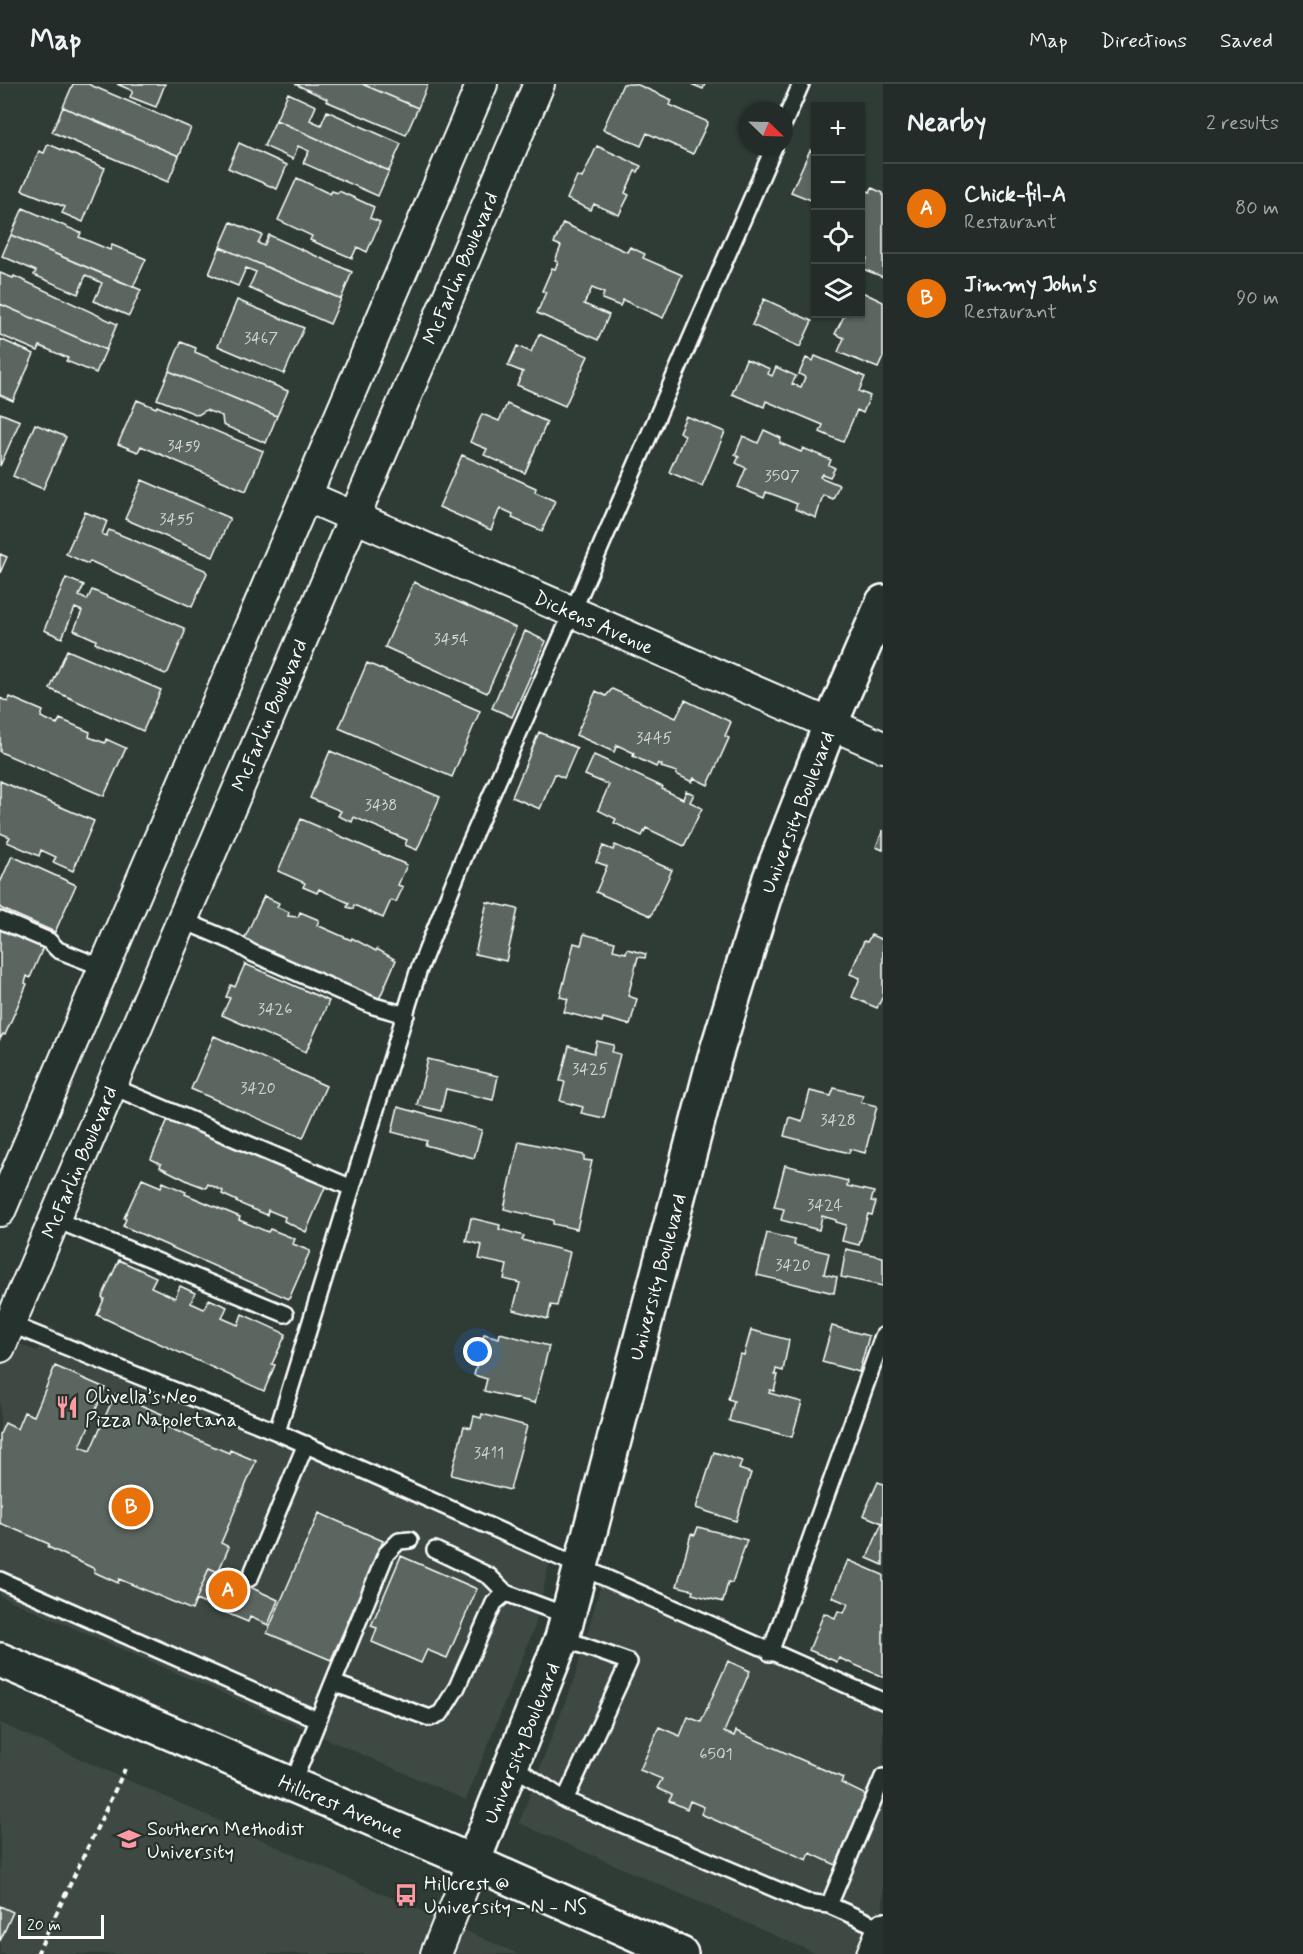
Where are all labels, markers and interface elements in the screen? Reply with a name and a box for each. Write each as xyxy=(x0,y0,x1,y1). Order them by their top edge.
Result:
text: Map xyxy=(30,23,81,60)
text: Map xyxy=(1029,27,1068,55)
text: Directions xyxy=(1101,27,1187,55)
text: Saved xyxy=(1220,27,1273,55)
north arrow xyxy=(739,102,793,156)
map controls xyxy=(811,102,865,318)
button: + xyxy=(811,102,865,156)
text: Nearby xyxy=(907,106,986,140)
text: 2 results xyxy=(1206,110,1279,137)
button: − xyxy=(811,156,865,210)
text: Chick-fil-A xyxy=(964,181,1066,209)
street label: McFarlin Boulevard xyxy=(417,188,506,349)
text: A xyxy=(920,195,933,222)
text: 80 m xyxy=(1235,195,1279,222)
text: Restaurant xyxy=(964,209,1057,236)
button: locate xyxy=(811,210,865,264)
button: layers xyxy=(811,264,865,318)
text: Jimmy John's xyxy=(964,271,1097,299)
text: B xyxy=(920,285,933,312)
text: 90 m xyxy=(1236,285,1279,312)
text: Restaurant xyxy=(964,299,1057,326)
house number: 3467 xyxy=(244,328,278,349)
house number: 3459 xyxy=(167,436,201,457)
house number: 3507 xyxy=(764,466,800,487)
house number: 3455 xyxy=(159,509,195,530)
street label: Dickens Avenue xyxy=(529,585,658,662)
house number: 3454 xyxy=(433,629,469,650)
street label: McFarlin Boulevard xyxy=(226,635,315,796)
house number: 3445 xyxy=(636,728,672,749)
street label: University Boulevard xyxy=(755,728,842,898)
house number: 3438 xyxy=(365,795,397,816)
house number: 3426 xyxy=(258,999,292,1020)
house number: 3425 xyxy=(572,1059,608,1080)
house number: 3420 xyxy=(240,1078,276,1099)
street label: McFarlin Boulevard xyxy=(36,1082,125,1243)
house number: 3428 xyxy=(820,1110,856,1131)
street label: University Boulevard xyxy=(623,1191,694,1364)
house number: 3424 xyxy=(807,1195,843,1216)
house number: 3420 xyxy=(775,1255,811,1276)
your location xyxy=(463,1337,492,1366)
place label: Olivella’s Neo Pizza Napoletana xyxy=(85,1384,237,1434)
restaurant icon: Olivella’s Neo Pizza Napoletana xyxy=(54,1394,80,1420)
house number: 3411 xyxy=(474,1443,504,1464)
pin: B xyxy=(112,1484,150,1530)
pin: A xyxy=(208,1568,248,1612)
street label: University Boulevard xyxy=(478,1659,567,1828)
house number: 6501 xyxy=(699,1744,733,1765)
street label: Hillcrest Avenue xyxy=(274,1769,407,1846)
place label: Southern Methodist University xyxy=(147,1816,304,1866)
school or university icon: Southern Methodist University xyxy=(116,1826,142,1852)
place label: Hillcrest @ University - N - NS xyxy=(424,1871,587,1921)
bus stop icon: Hillcrest @ University - N - NS xyxy=(393,1882,419,1908)
scale bar xyxy=(18,1912,104,1940)
text: 20 m xyxy=(27,1915,61,1936)

